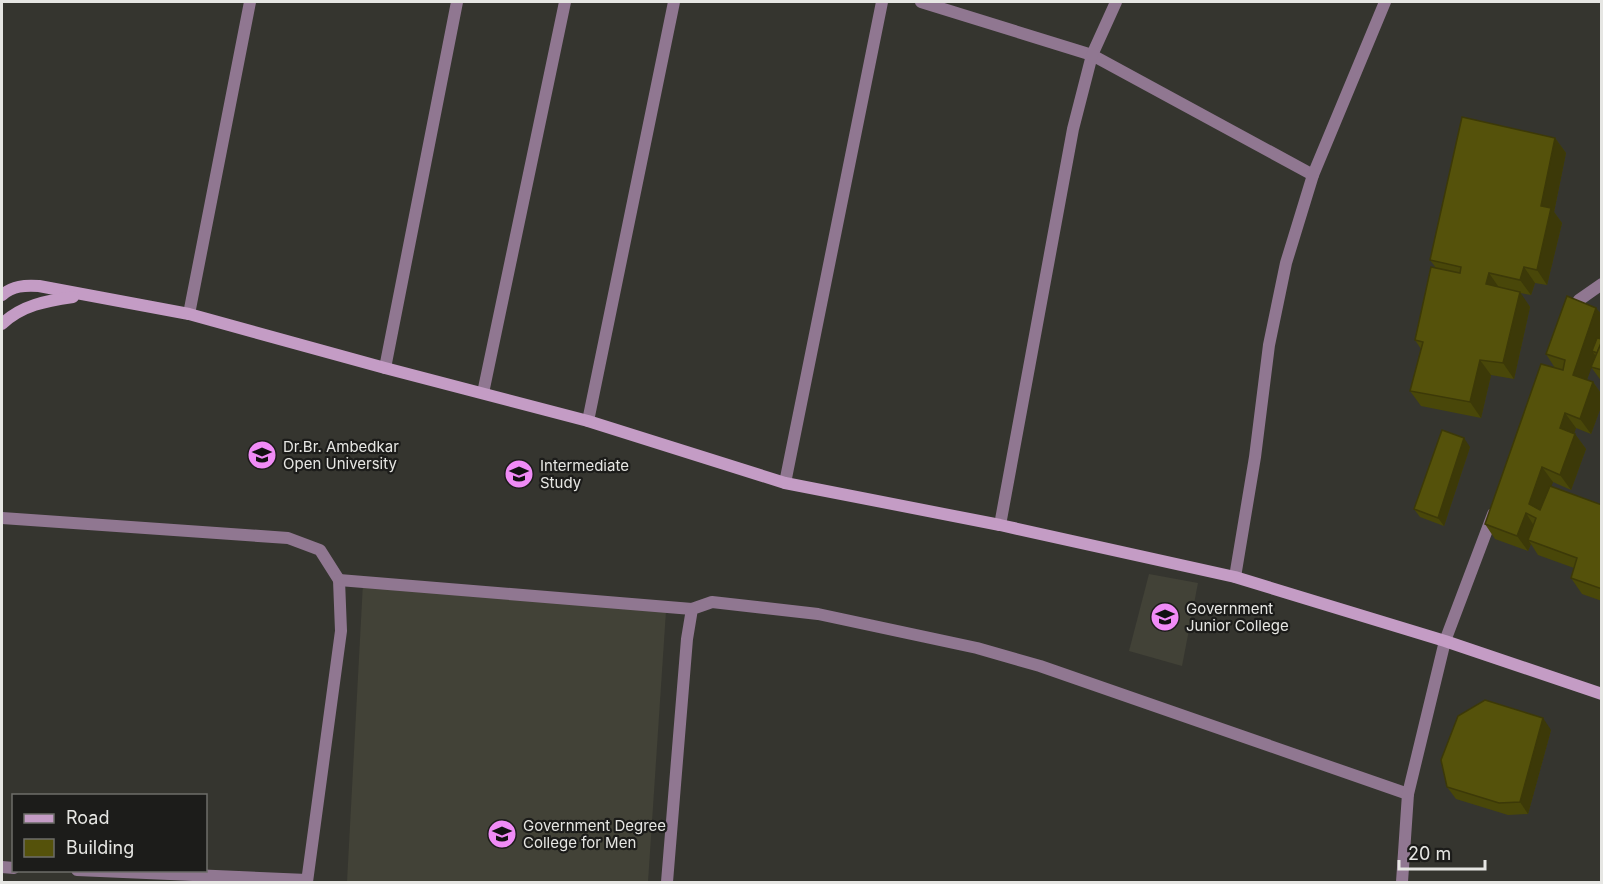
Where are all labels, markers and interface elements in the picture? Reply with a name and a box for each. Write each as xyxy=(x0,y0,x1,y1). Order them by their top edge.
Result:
place label: Dr.Br. Ambedkar Open University xyxy=(283,437,399,473)
school or university icon: Dr.Br. Ambedkar Open University xyxy=(246,439,278,471)
place label: Intermediate Study xyxy=(540,456,629,492)
school or university icon: Intermediate Study xyxy=(503,458,535,490)
place label: Government Junior College xyxy=(1186,599,1289,635)
school or university icon: Government Junior College xyxy=(1149,601,1181,633)
legend xyxy=(12,794,207,872)
text: Road xyxy=(66,807,109,828)
place label: Government Degree College for Men xyxy=(523,816,666,852)
school or university icon: Government Degree College for Men xyxy=(486,818,518,850)
scale bar xyxy=(1399,833,1484,871)
text: Building xyxy=(66,837,134,858)
text: 20 m xyxy=(1408,843,1451,864)

